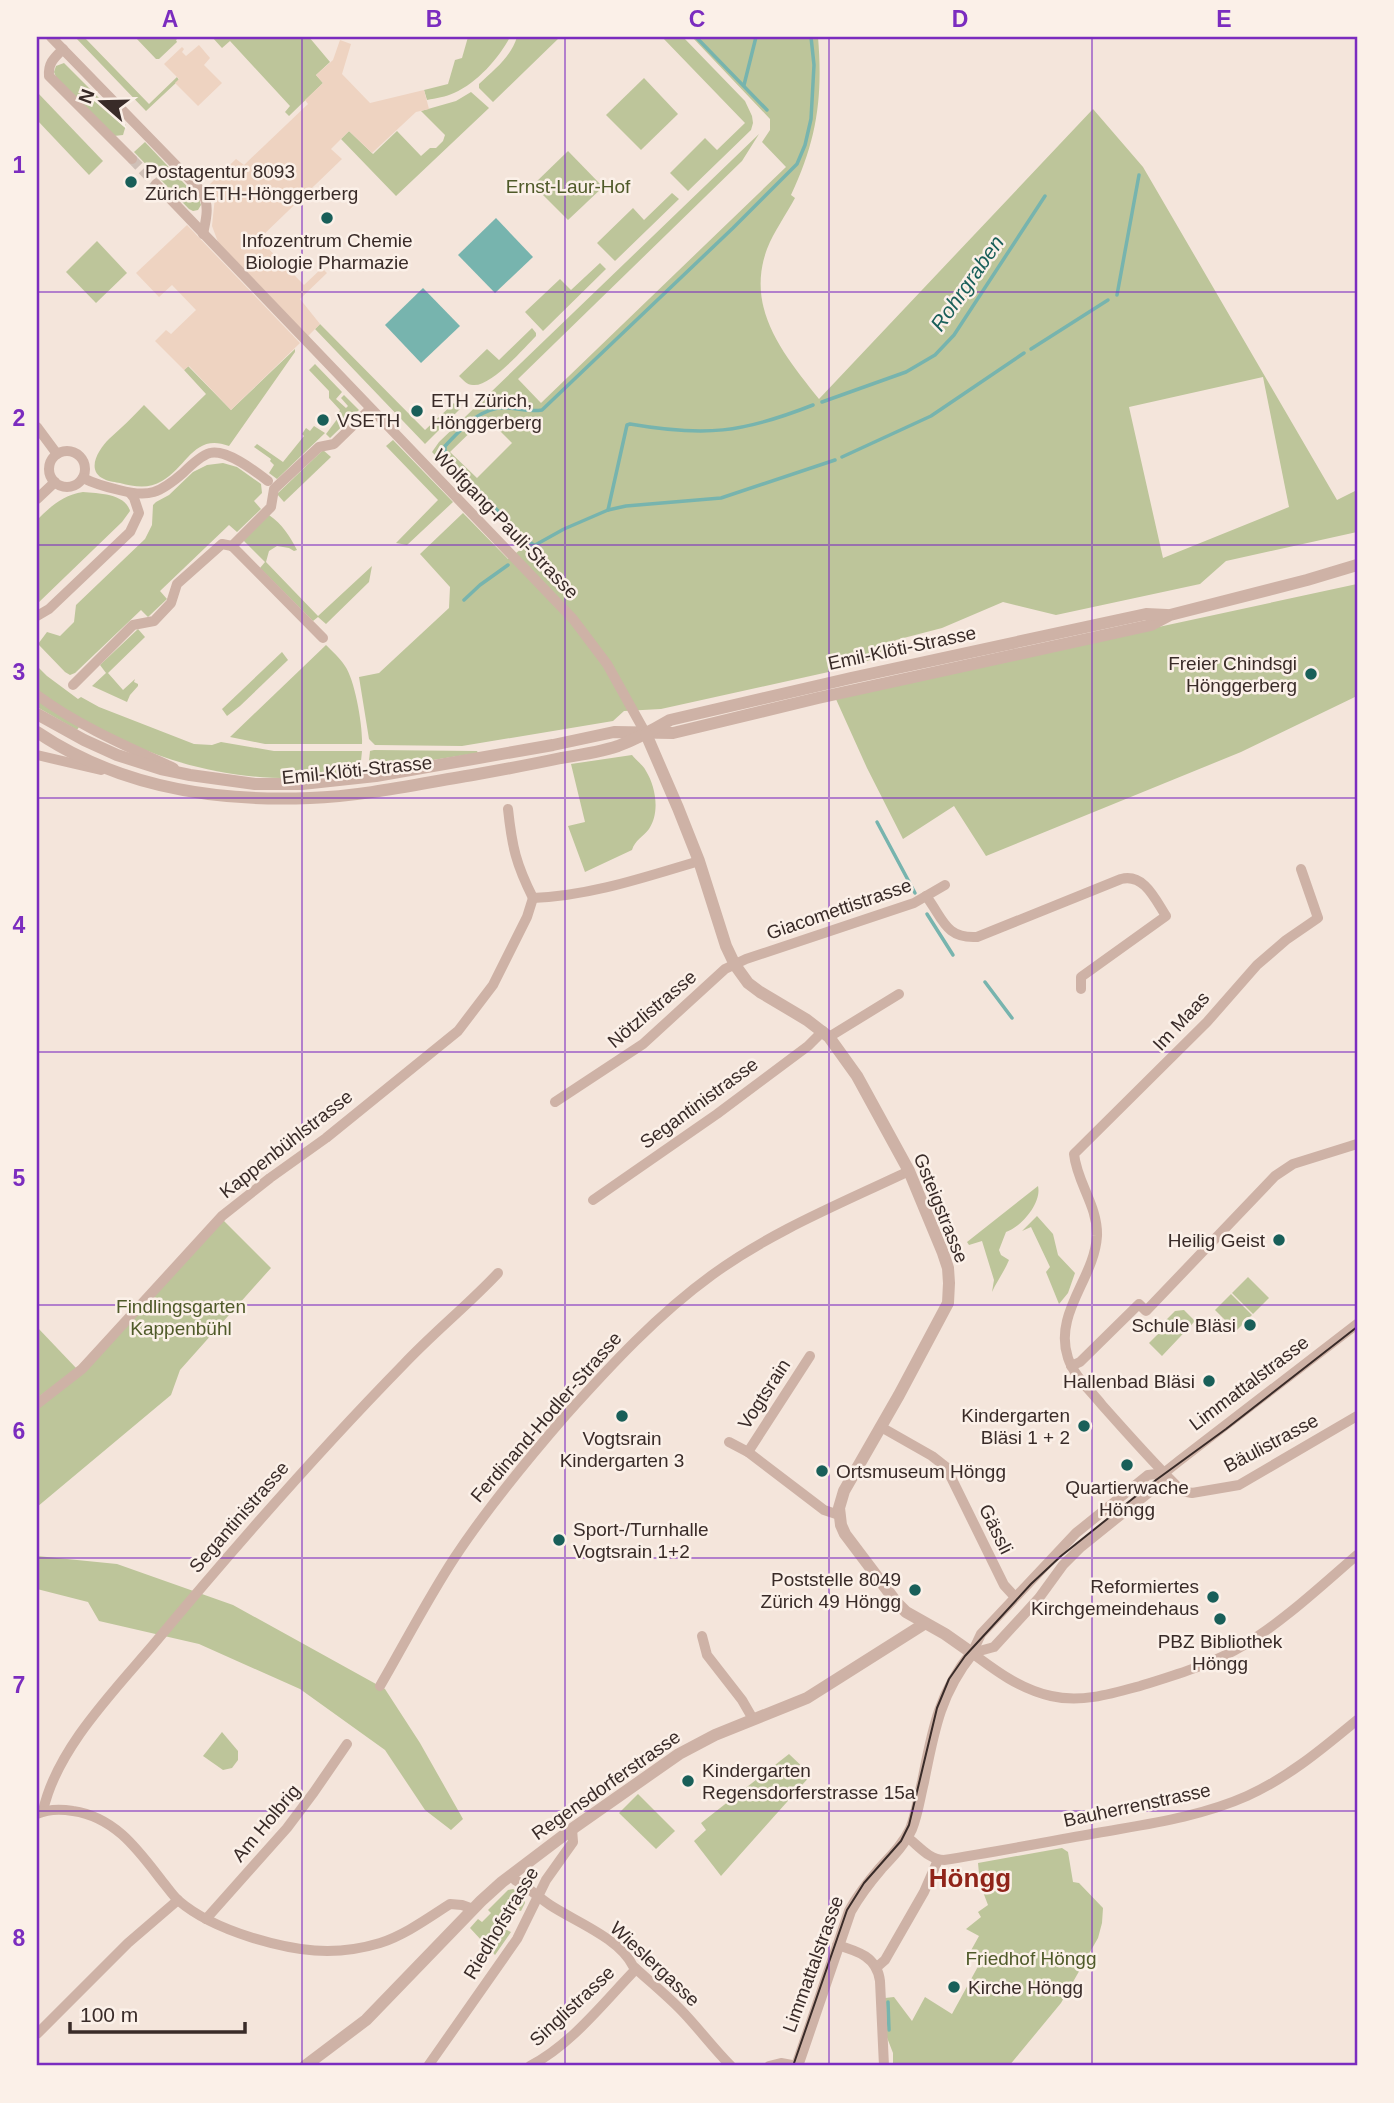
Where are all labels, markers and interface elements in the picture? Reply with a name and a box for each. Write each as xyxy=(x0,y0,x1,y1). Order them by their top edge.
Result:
text: A xyxy=(162,6,178,32)
text: B xyxy=(426,6,442,32)
text: C xyxy=(689,6,705,32)
text: D xyxy=(952,6,968,32)
text: E xyxy=(1216,6,1232,32)
north arrow xyxy=(66,66,136,136)
text: N xyxy=(74,86,99,106)
text: 1 xyxy=(13,152,26,178)
place label: Postagentur 8093 Zürich ETH-Hönggerberg xyxy=(145,161,358,204)
marker: Postagentur 8093 Zürich ETH-Hönggerberg xyxy=(123,174,139,190)
park label: Ernst-Laur-Hof xyxy=(506,176,631,197)
marker: Infozentrum Chemie Biologie Pharmazie xyxy=(319,210,335,226)
place label: Infozentrum Chemie Biologie Pharmazie xyxy=(241,230,413,273)
water label: Rohrgraben xyxy=(926,231,1008,335)
place label: ETH Zürich, Hönggerberg xyxy=(431,390,542,433)
marker: ETH Zürich, Hönggerberg xyxy=(409,403,425,419)
text: 2 xyxy=(13,405,25,431)
place label: VSETH xyxy=(337,410,400,431)
marker: VSETH xyxy=(315,412,331,428)
street label: Wolfgang-Pauli-Strasse xyxy=(429,445,583,603)
street label: Emil-Klöti-Strasse xyxy=(826,622,978,674)
place label: Freier Chindsgi Hönggerberg xyxy=(1168,653,1297,696)
text: 3 xyxy=(13,659,25,685)
marker: Freier Chindsgi Hönggerberg xyxy=(1303,666,1319,682)
street label: Emil-Klöti-Strasse xyxy=(281,752,433,788)
street label: Giacomettistrasse xyxy=(764,874,914,944)
text: 4 xyxy=(13,912,26,938)
street label: Nötzlistrasse xyxy=(604,966,700,1052)
street label: Im Maas xyxy=(1148,987,1214,1055)
street label: Segantinistrasse xyxy=(636,1053,762,1153)
street label: Kappenbühlstrasse xyxy=(215,1086,357,1202)
street label: Gsteigstrasse xyxy=(910,1150,972,1266)
text: 5 xyxy=(13,1165,26,1191)
place label: Heilig Geist xyxy=(1168,1230,1266,1251)
marker: Heilig Geist xyxy=(1271,1232,1287,1248)
park label: Findlingsgarten Kappenbühl xyxy=(116,1296,246,1339)
place label: Schule Bläsi xyxy=(1131,1315,1236,1336)
marker: Schule Bläsi xyxy=(1242,1317,1258,1333)
street label: Ferdinand-Hodler-Strasse xyxy=(466,1328,626,1506)
street label: Limmattalstrasse xyxy=(1185,1331,1313,1435)
street label: Vogtsrain xyxy=(734,1355,794,1433)
place label: Hallenbad Bläsi xyxy=(1063,1371,1195,1392)
marker: Hallenbad Bläsi xyxy=(1201,1373,1217,1389)
place label: Kindergarten Bläsi 1 + 2 xyxy=(961,1405,1070,1448)
marker: Vogtsrain Kindergarten 3 xyxy=(614,1408,630,1424)
street label: Bäulistrasse xyxy=(1220,1409,1322,1477)
text: 6 xyxy=(13,1418,25,1444)
marker: Kindergarten Bläsi 1 + 2 xyxy=(1076,1418,1092,1434)
place label: Vogtsrain Kindergarten 3 xyxy=(560,1428,684,1471)
street label: Segantinistrasse xyxy=(185,1457,293,1577)
marker: Quartierwache Höngg xyxy=(1119,1457,1135,1473)
place label: Ortsmuseum Höngg xyxy=(836,1461,1006,1482)
marker: Ortsmuseum Höngg xyxy=(814,1463,830,1479)
place label: Quartierwache Höngg xyxy=(1065,1477,1189,1520)
street label: Gässli xyxy=(975,1501,1017,1557)
place label: Sport-/Turnhalle Vogtsrain 1+2 xyxy=(573,1519,709,1562)
marker: Sport-/Turnhalle Vogtsrain 1+2 xyxy=(551,1532,567,1548)
place label: Poststelle 8049 Zürich 49 Höngg xyxy=(761,1569,901,1612)
place label: Reformiertes Kirchgemeindehaus xyxy=(1031,1576,1199,1619)
marker: Poststelle 8049 Zürich 49 Höngg xyxy=(907,1582,923,1598)
marker: Reformiertes Kirchgemeindehaus xyxy=(1205,1589,1221,1605)
marker: PBZ Bibliothek Höngg xyxy=(1212,1611,1228,1627)
place label: PBZ Bibliothek Höngg xyxy=(1158,1631,1283,1674)
text: 7 xyxy=(13,1672,25,1698)
street label: Regensdorferstrasse xyxy=(528,1726,684,1844)
place label: Kindergarten Regensdorferstrasse 15a xyxy=(702,1760,916,1803)
marker: Kindergarten Regensdorferstrasse 15a xyxy=(680,1773,696,1789)
street label: Bauherrenstrasse xyxy=(1061,1779,1213,1831)
street label: Am Holbrig xyxy=(228,1780,304,1866)
street label: Riedhofstrasse xyxy=(459,1863,543,1983)
district label: Höngg xyxy=(929,1863,1011,1893)
street label: Limmattalstrasse xyxy=(779,1893,847,2035)
street label: Wieslergasse xyxy=(606,1917,704,2011)
text: 8 xyxy=(13,1925,26,1951)
park label: Friedhof Höngg xyxy=(966,1948,1096,1969)
street label: Singlistrasse xyxy=(525,1962,619,2050)
place label: Kirche Höngg xyxy=(968,1977,1083,1998)
marker: Kirche Höngg xyxy=(946,1979,962,1995)
scale bar xyxy=(70,1991,245,2035)
text: 100 m xyxy=(80,2003,138,2026)

